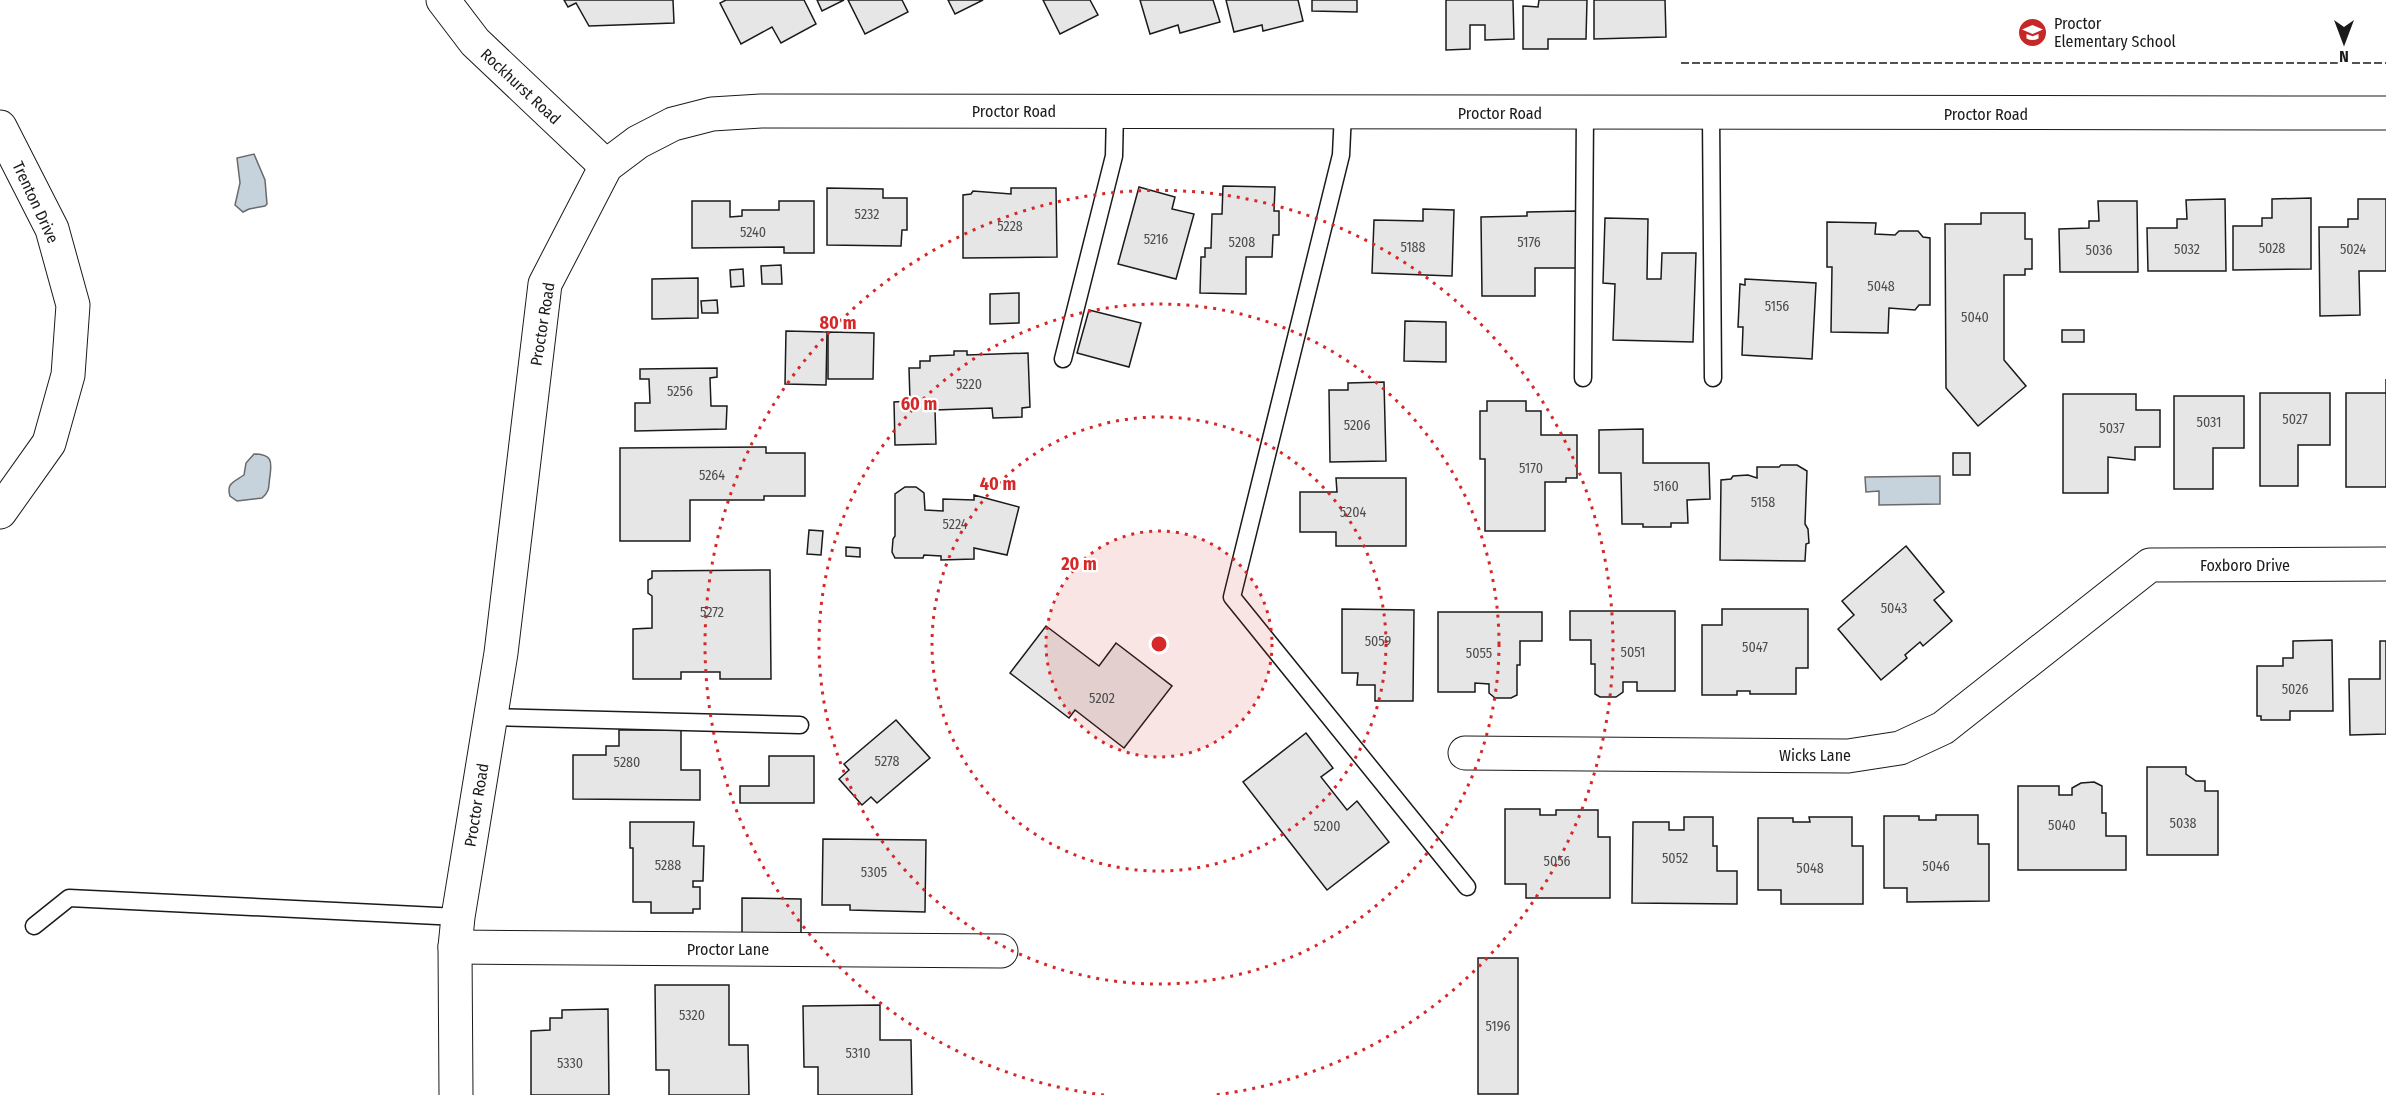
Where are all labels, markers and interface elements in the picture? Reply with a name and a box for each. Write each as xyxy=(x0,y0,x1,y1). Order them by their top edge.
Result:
north arrow xyxy=(2314,12,2374,72)
place label: Proctor Elementary School xyxy=(2054,14,2176,51)
school or university icon: Proctor Elementary School xyxy=(2017,16,2049,48)
street label: Rockhurst Road xyxy=(477,45,565,128)
text: N xyxy=(2339,47,2349,66)
street label: Proctor Road xyxy=(972,102,1056,121)
street label: Proctor Road xyxy=(1458,104,1542,123)
street label: Proctor Road xyxy=(1944,105,2028,124)
street label: Trenton Drive xyxy=(8,158,63,246)
house number: 5232 xyxy=(855,206,879,223)
house number: 5228 xyxy=(997,218,1023,235)
house number: 5240 xyxy=(740,224,766,241)
house number: 5216 xyxy=(1144,231,1168,248)
house number: 5208 xyxy=(1229,234,1255,251)
house number: 5176 xyxy=(1517,234,1541,251)
house number: 5188 xyxy=(1400,239,1426,256)
house number: 5028 xyxy=(2259,240,2285,257)
house number: 5032 xyxy=(2174,241,2200,258)
house number: 5024 xyxy=(2340,241,2366,258)
house number: 5036 xyxy=(2086,242,2112,259)
house number: 5048 xyxy=(1867,278,1895,295)
street label: Proctor Road xyxy=(527,281,558,367)
house number: 5156 xyxy=(1765,298,1789,315)
house number: 5040 xyxy=(1961,309,1989,326)
text: 80 m xyxy=(820,312,856,334)
house number: 5220 xyxy=(956,376,982,393)
house number: 5256 xyxy=(667,383,693,400)
text: 60 m xyxy=(901,393,937,415)
house number: 5027 xyxy=(2282,411,2308,428)
house number: 5031 xyxy=(2196,414,2222,431)
house number: 5206 xyxy=(1344,417,1370,434)
house number: 5037 xyxy=(2099,420,2125,437)
house number: 5170 xyxy=(1519,460,1543,477)
house number: 5264 xyxy=(699,467,725,484)
text: 40 m xyxy=(980,473,1016,495)
house number: 5160 xyxy=(1653,478,1679,495)
house number: 5158 xyxy=(1751,494,1775,511)
house number: 5204 xyxy=(1340,504,1366,521)
house number: 5224 xyxy=(942,516,968,533)
text: 20 m xyxy=(1060,553,1097,575)
street label: Foxboro Drive xyxy=(2200,556,2290,575)
house number: 5043 xyxy=(1881,600,1907,617)
house number: 5272 xyxy=(700,604,724,621)
house number: 5059 xyxy=(1365,633,1392,650)
centre of rings xyxy=(1149,634,1169,654)
house number: 5047 xyxy=(1742,639,1768,656)
house number: 5051 xyxy=(1621,644,1645,661)
house number: 5055 xyxy=(1466,645,1492,662)
house number: 5026 xyxy=(2282,681,2308,698)
house number: 5202 xyxy=(1089,690,1115,707)
street label: Wicks Lane xyxy=(1779,746,1851,765)
house number: 5278 xyxy=(875,753,899,770)
house number: 5280 xyxy=(614,754,640,771)
street label: Proctor Road xyxy=(461,762,492,848)
house number: 5038 xyxy=(2170,815,2196,832)
house number: 5040 xyxy=(2048,817,2076,834)
house number: 5200 xyxy=(1313,818,1341,835)
house number: 5052 xyxy=(1662,850,1688,867)
house number: 5056 xyxy=(1543,853,1571,870)
house number: 5288 xyxy=(655,857,681,874)
house number: 5046 xyxy=(1922,858,1950,875)
house number: 5048 xyxy=(1796,860,1824,877)
house number: 5305 xyxy=(861,864,887,881)
street label: Proctor Lane xyxy=(687,940,769,959)
house number: 5320 xyxy=(679,1007,705,1024)
house number: 5196 xyxy=(1486,1018,1511,1035)
house number: 5310 xyxy=(845,1045,871,1062)
house number: 5330 xyxy=(557,1055,583,1072)

